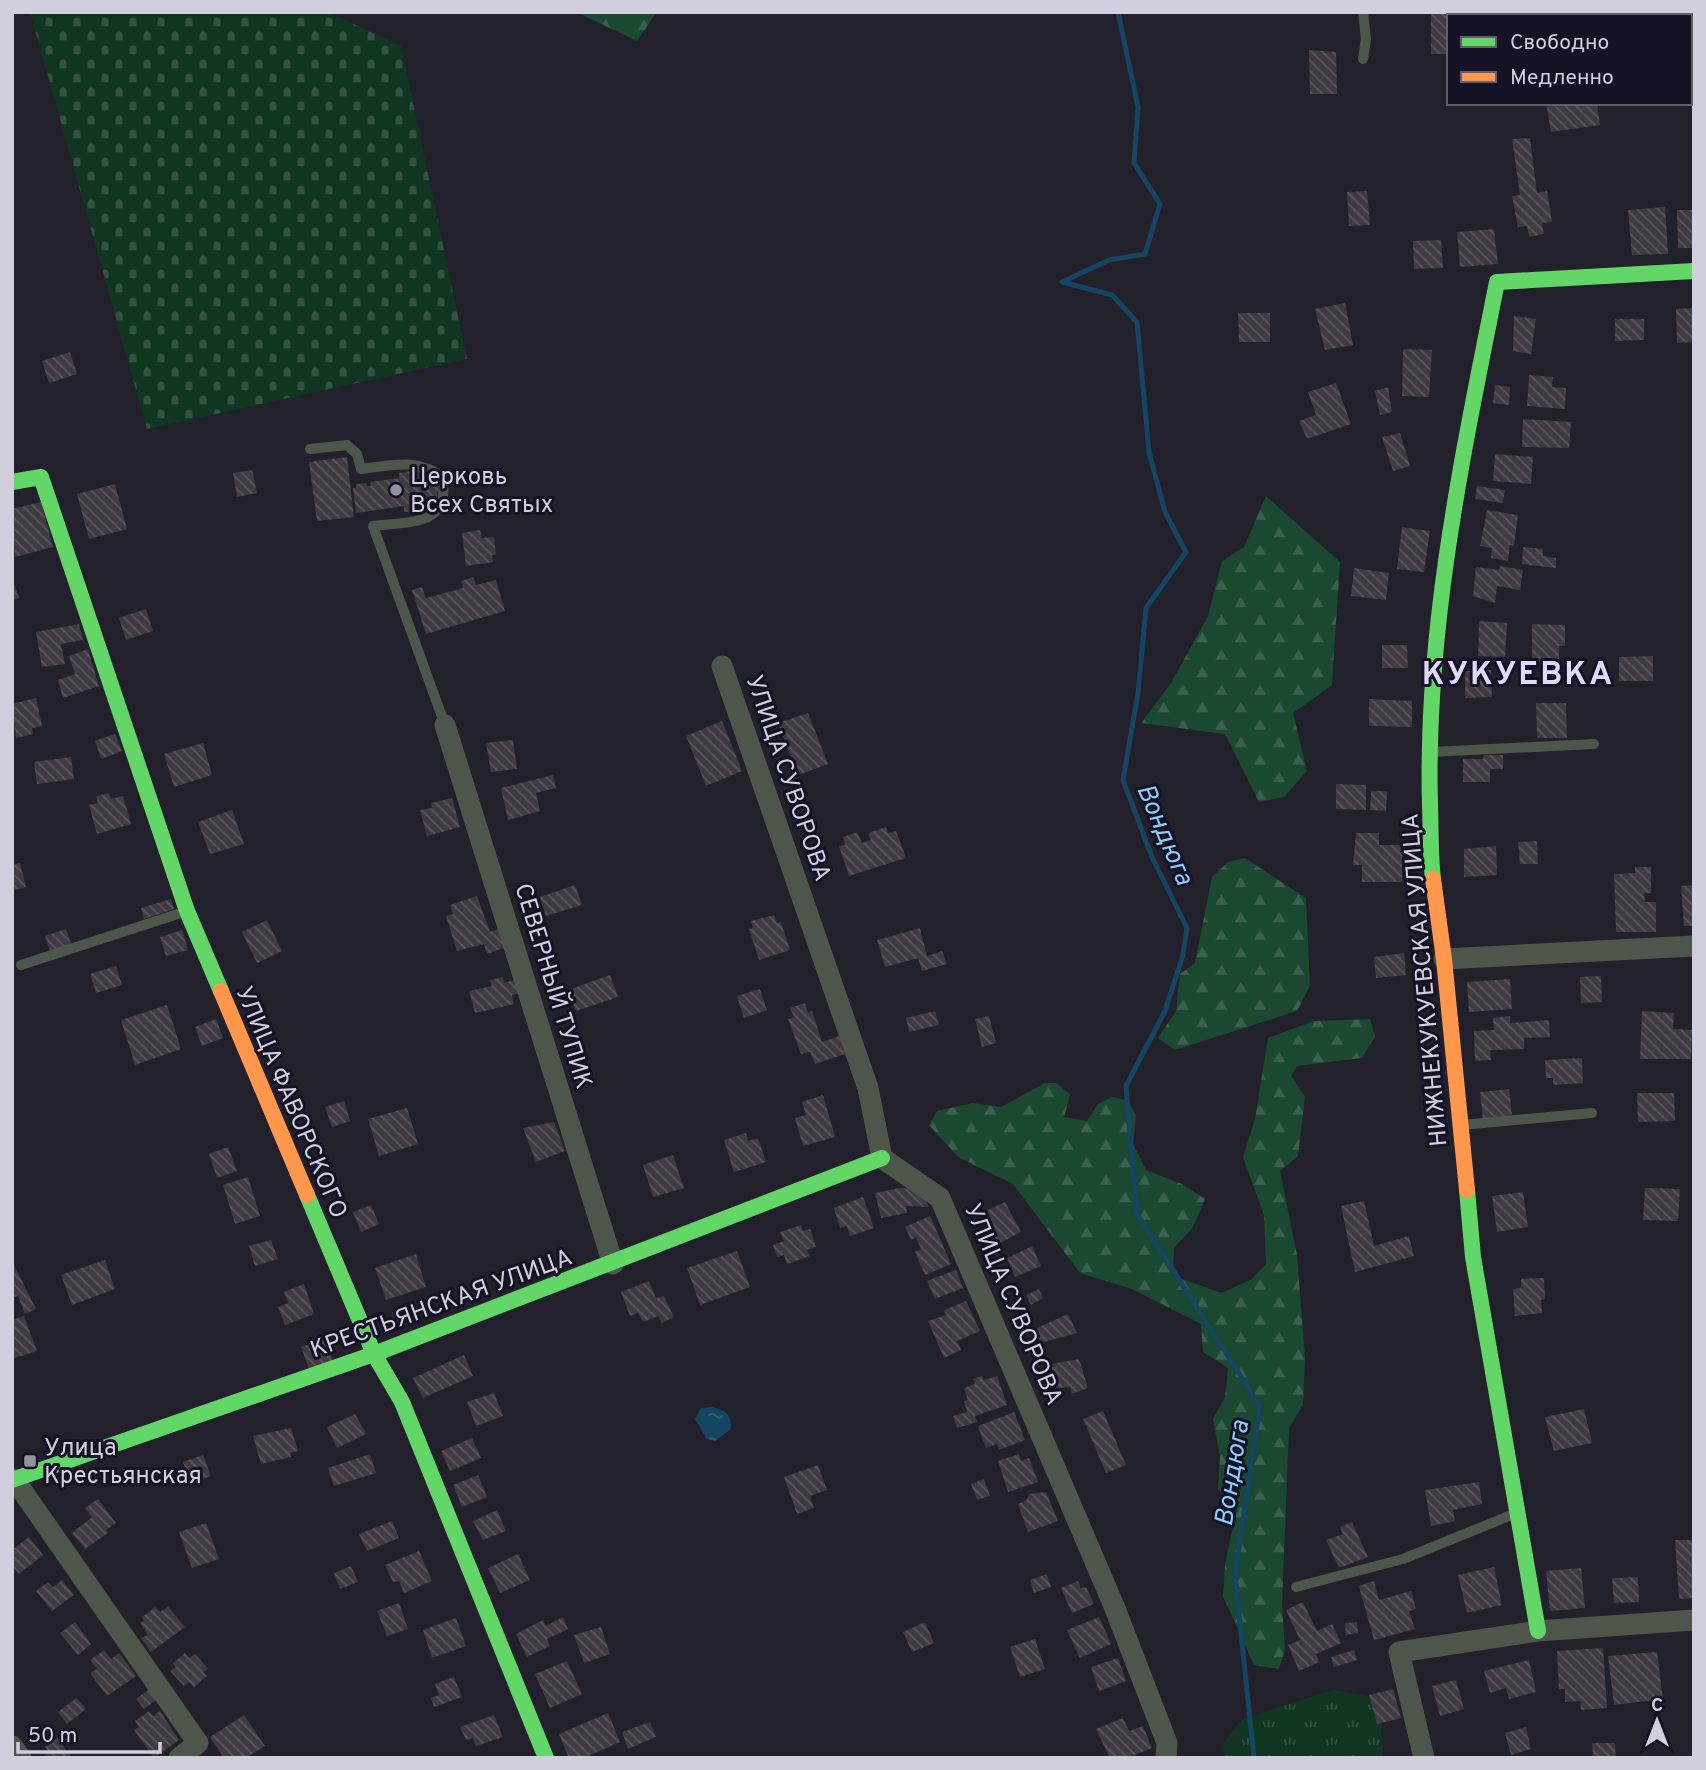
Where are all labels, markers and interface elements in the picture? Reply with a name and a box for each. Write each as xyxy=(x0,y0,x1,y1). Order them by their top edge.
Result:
legend xyxy=(1447,14,1692,105)
text: Свободно xyxy=(1510,30,1609,57)
text: Медленно xyxy=(1510,65,1614,92)
place label: Церковь Всех Святых xyxy=(410,463,553,521)
marker: Церковь Всех Святых xyxy=(388,482,404,498)
district label: КУКУЕВКА xyxy=(1422,656,1614,696)
street label: УЛИЦА СУВОРОВА xyxy=(738,672,836,886)
water label: Вондюга xyxy=(1128,779,1200,891)
street label: НИЖНЕКУКУЕВСКАЯ УЛИЦА xyxy=(1396,812,1455,1148)
street label: СЕВЕРНЫЙ ТУПИК xyxy=(507,879,600,1093)
street label: УЛИЦА ФАВОРСКОГО xyxy=(228,982,353,1223)
street label: УЛИЦА СУВОРОВА xyxy=(956,1199,1068,1410)
street label: КРЕСТЬЯНСКАЯ УЛИЦА xyxy=(306,1243,577,1366)
water label: Вондюга xyxy=(1209,1417,1258,1529)
place label: Улица Крестьянская xyxy=(44,1434,202,1492)
marker: Улица Крестьянская xyxy=(22,1453,38,1469)
north arrow xyxy=(1622,1686,1692,1756)
text: С xyxy=(1651,1694,1663,1718)
scale bar xyxy=(18,1710,159,1754)
text: 50 m xyxy=(28,1723,77,1750)

